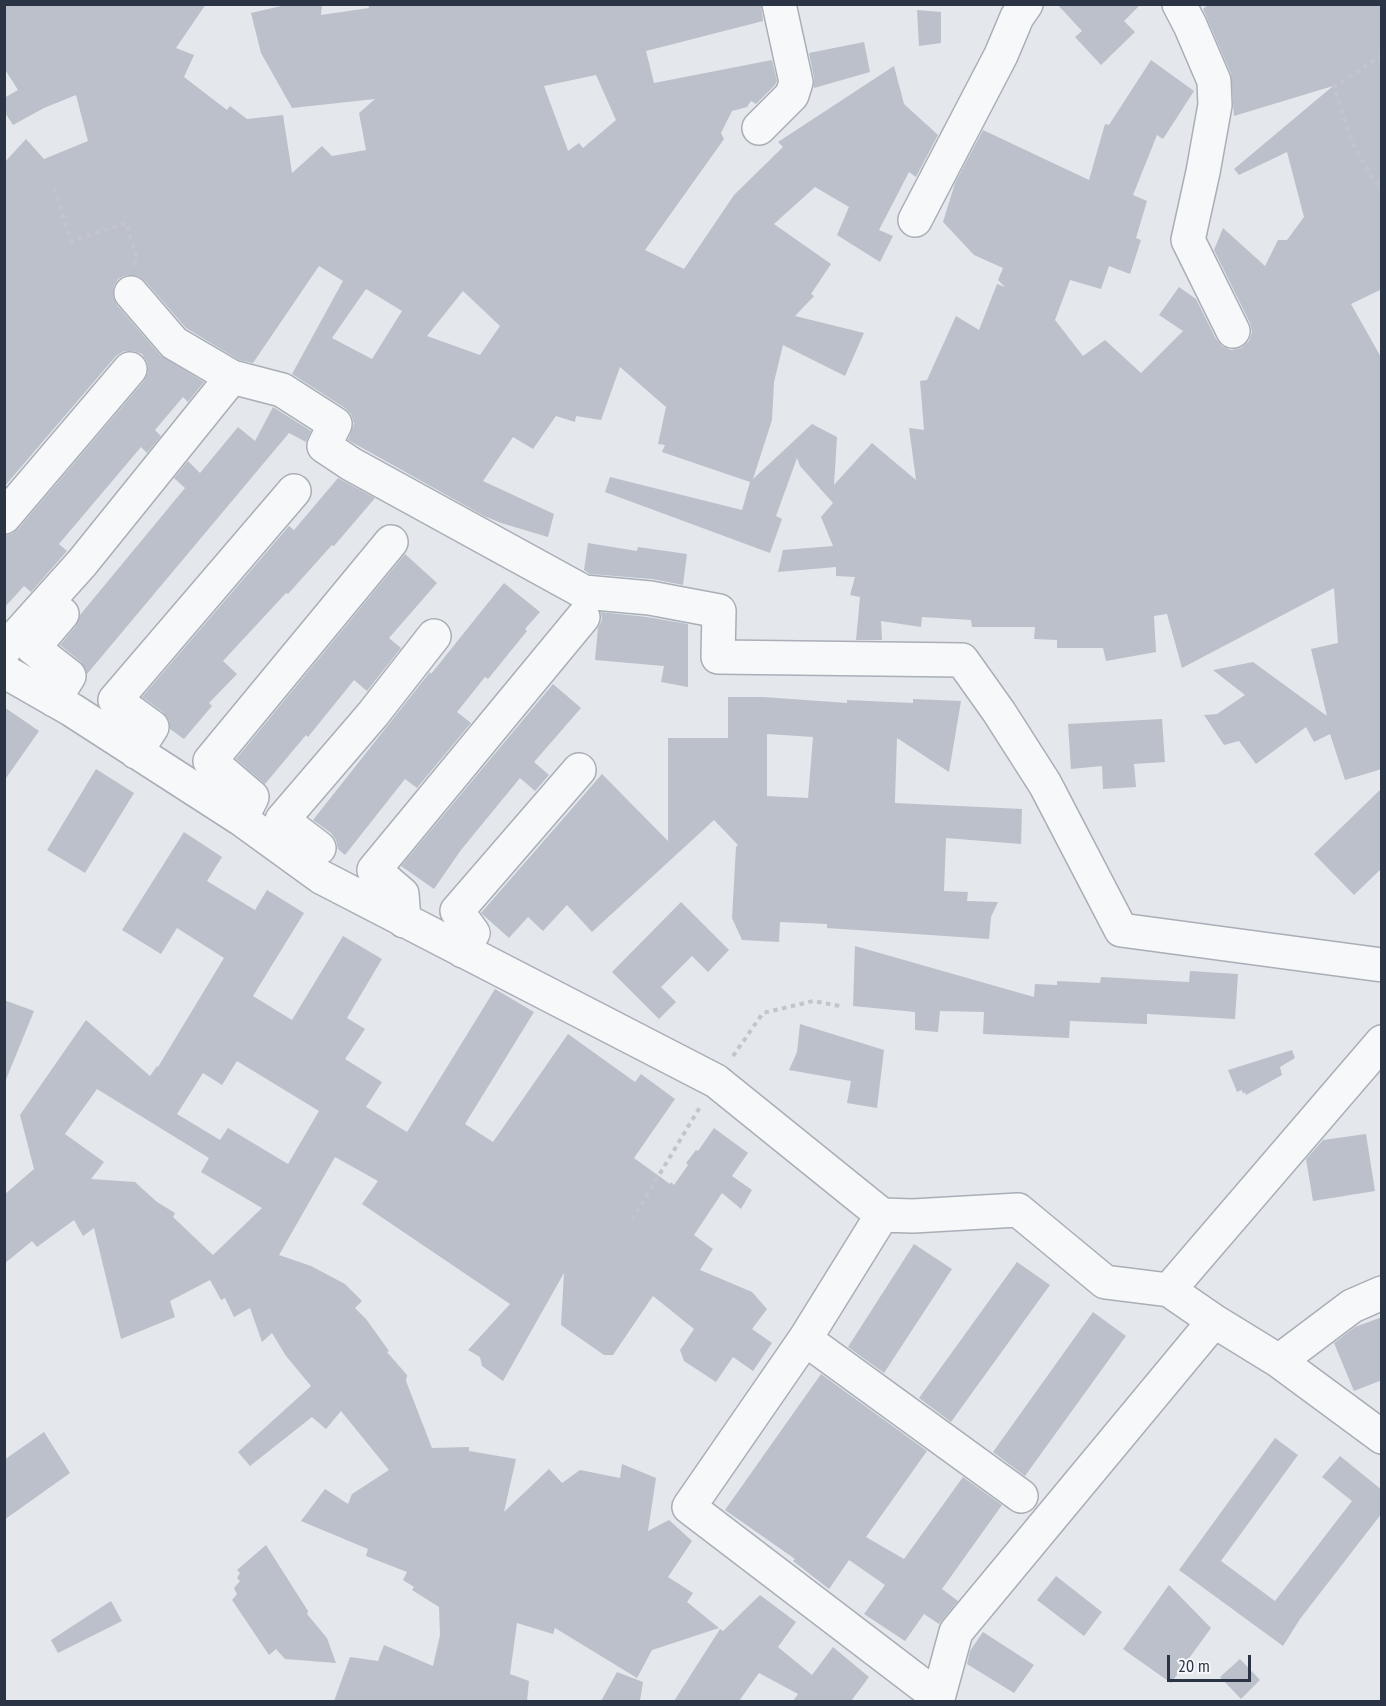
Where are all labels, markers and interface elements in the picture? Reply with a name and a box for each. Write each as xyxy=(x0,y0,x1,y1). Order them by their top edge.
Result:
scale bar xyxy=(1170,1643,1254,1681)
text: 20 m xyxy=(1178,1654,1210,1677)

